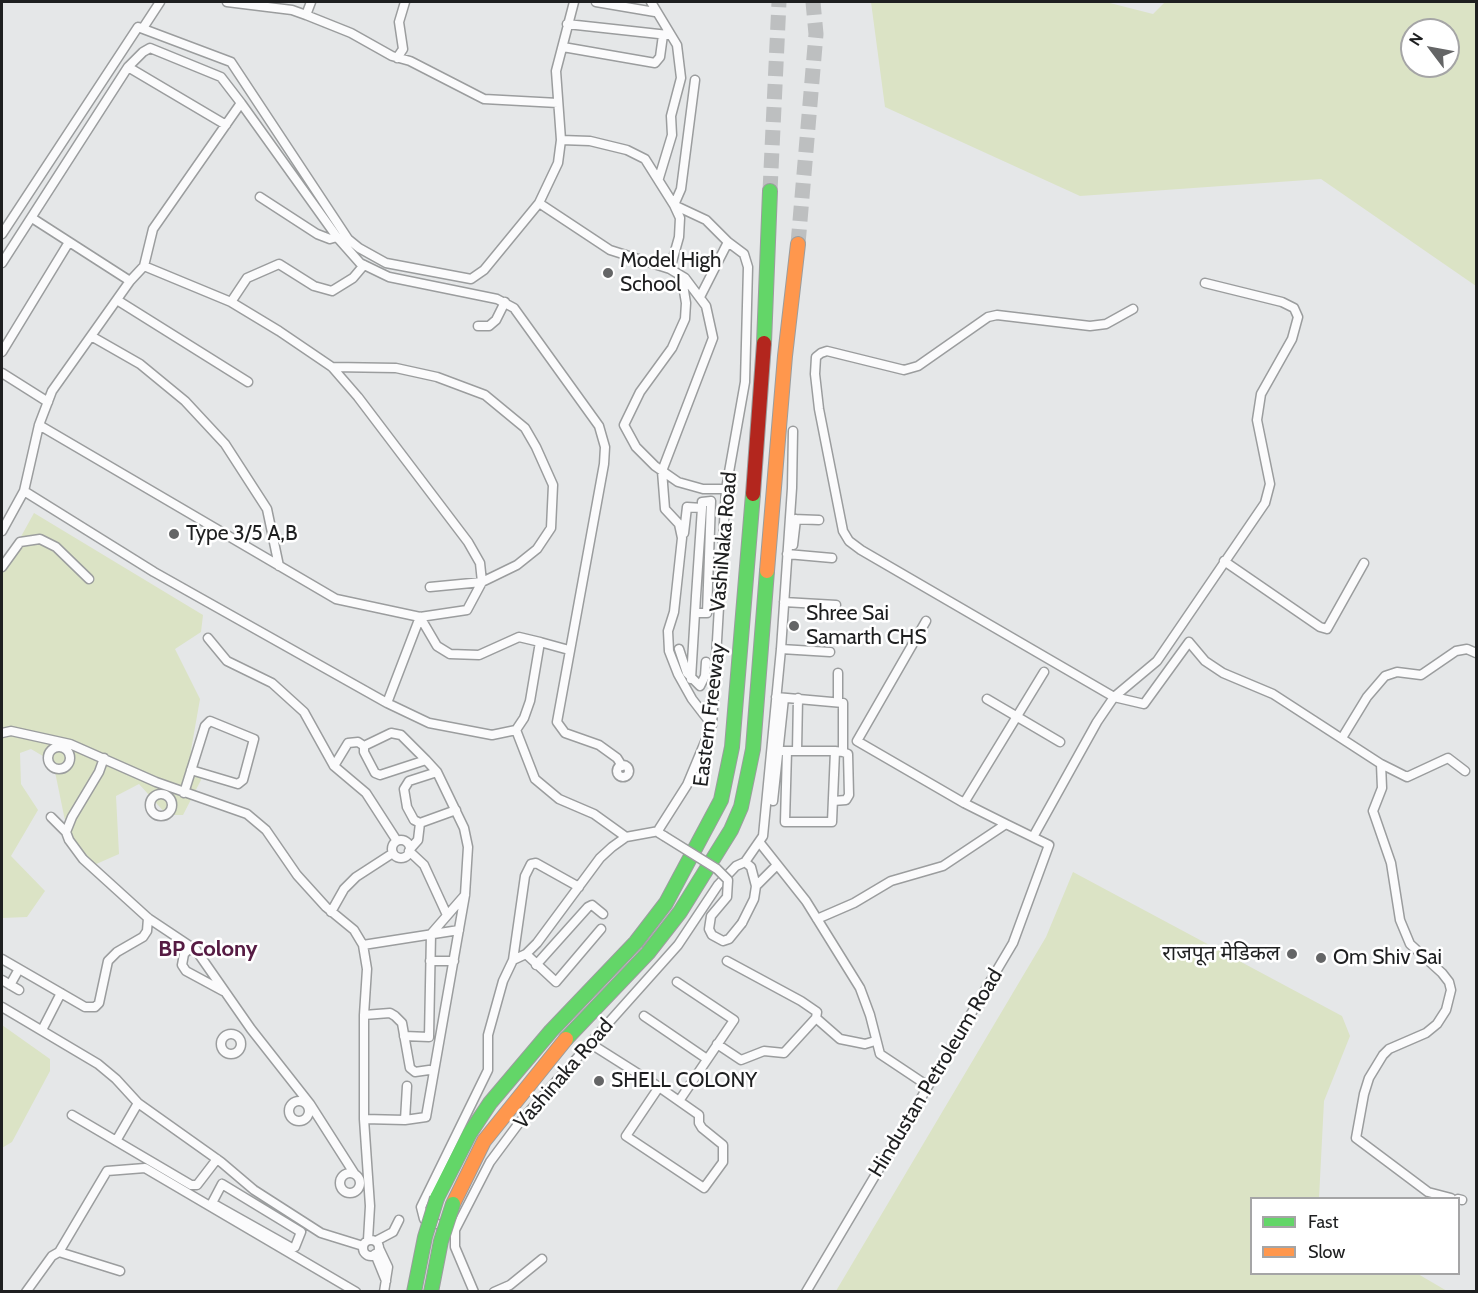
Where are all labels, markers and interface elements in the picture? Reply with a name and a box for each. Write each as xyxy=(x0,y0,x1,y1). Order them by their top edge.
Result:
north arrow xyxy=(1400,18,1460,78)
text: N xyxy=(1405,29,1427,49)
place label: Model High School xyxy=(620,248,721,298)
marker: Model High School xyxy=(601,266,615,280)
street label: VashiNaka Road xyxy=(705,471,743,613)
place label: Type 3/5 A,B xyxy=(186,521,297,547)
marker: Type 3/5 A,B xyxy=(167,527,181,541)
place label: Shree Sai Samarth CHS xyxy=(806,601,927,651)
marker: Shree Sai Samarth CHS xyxy=(787,619,801,633)
street label: Eastern Freeway xyxy=(689,642,731,788)
district label: BP Colony xyxy=(158,937,258,963)
place label: राजपूत मेडिकल xyxy=(1162,941,1280,967)
place label: Om Shiv Sai xyxy=(1333,945,1442,971)
marker: राजपूत मेडिकल xyxy=(1285,947,1299,961)
marker: Om Shiv Sai xyxy=(1314,951,1328,965)
street label: Hindustan Petroleum Road xyxy=(864,964,1008,1182)
street label: Vashinaka Road xyxy=(509,1014,619,1134)
place label: SHELL COLONY xyxy=(611,1068,757,1094)
marker: SHELL COLONY xyxy=(592,1074,606,1088)
legend xyxy=(1250,1197,1460,1275)
text: Fast xyxy=(1308,1211,1339,1233)
text: Slow xyxy=(1308,1241,1345,1263)

